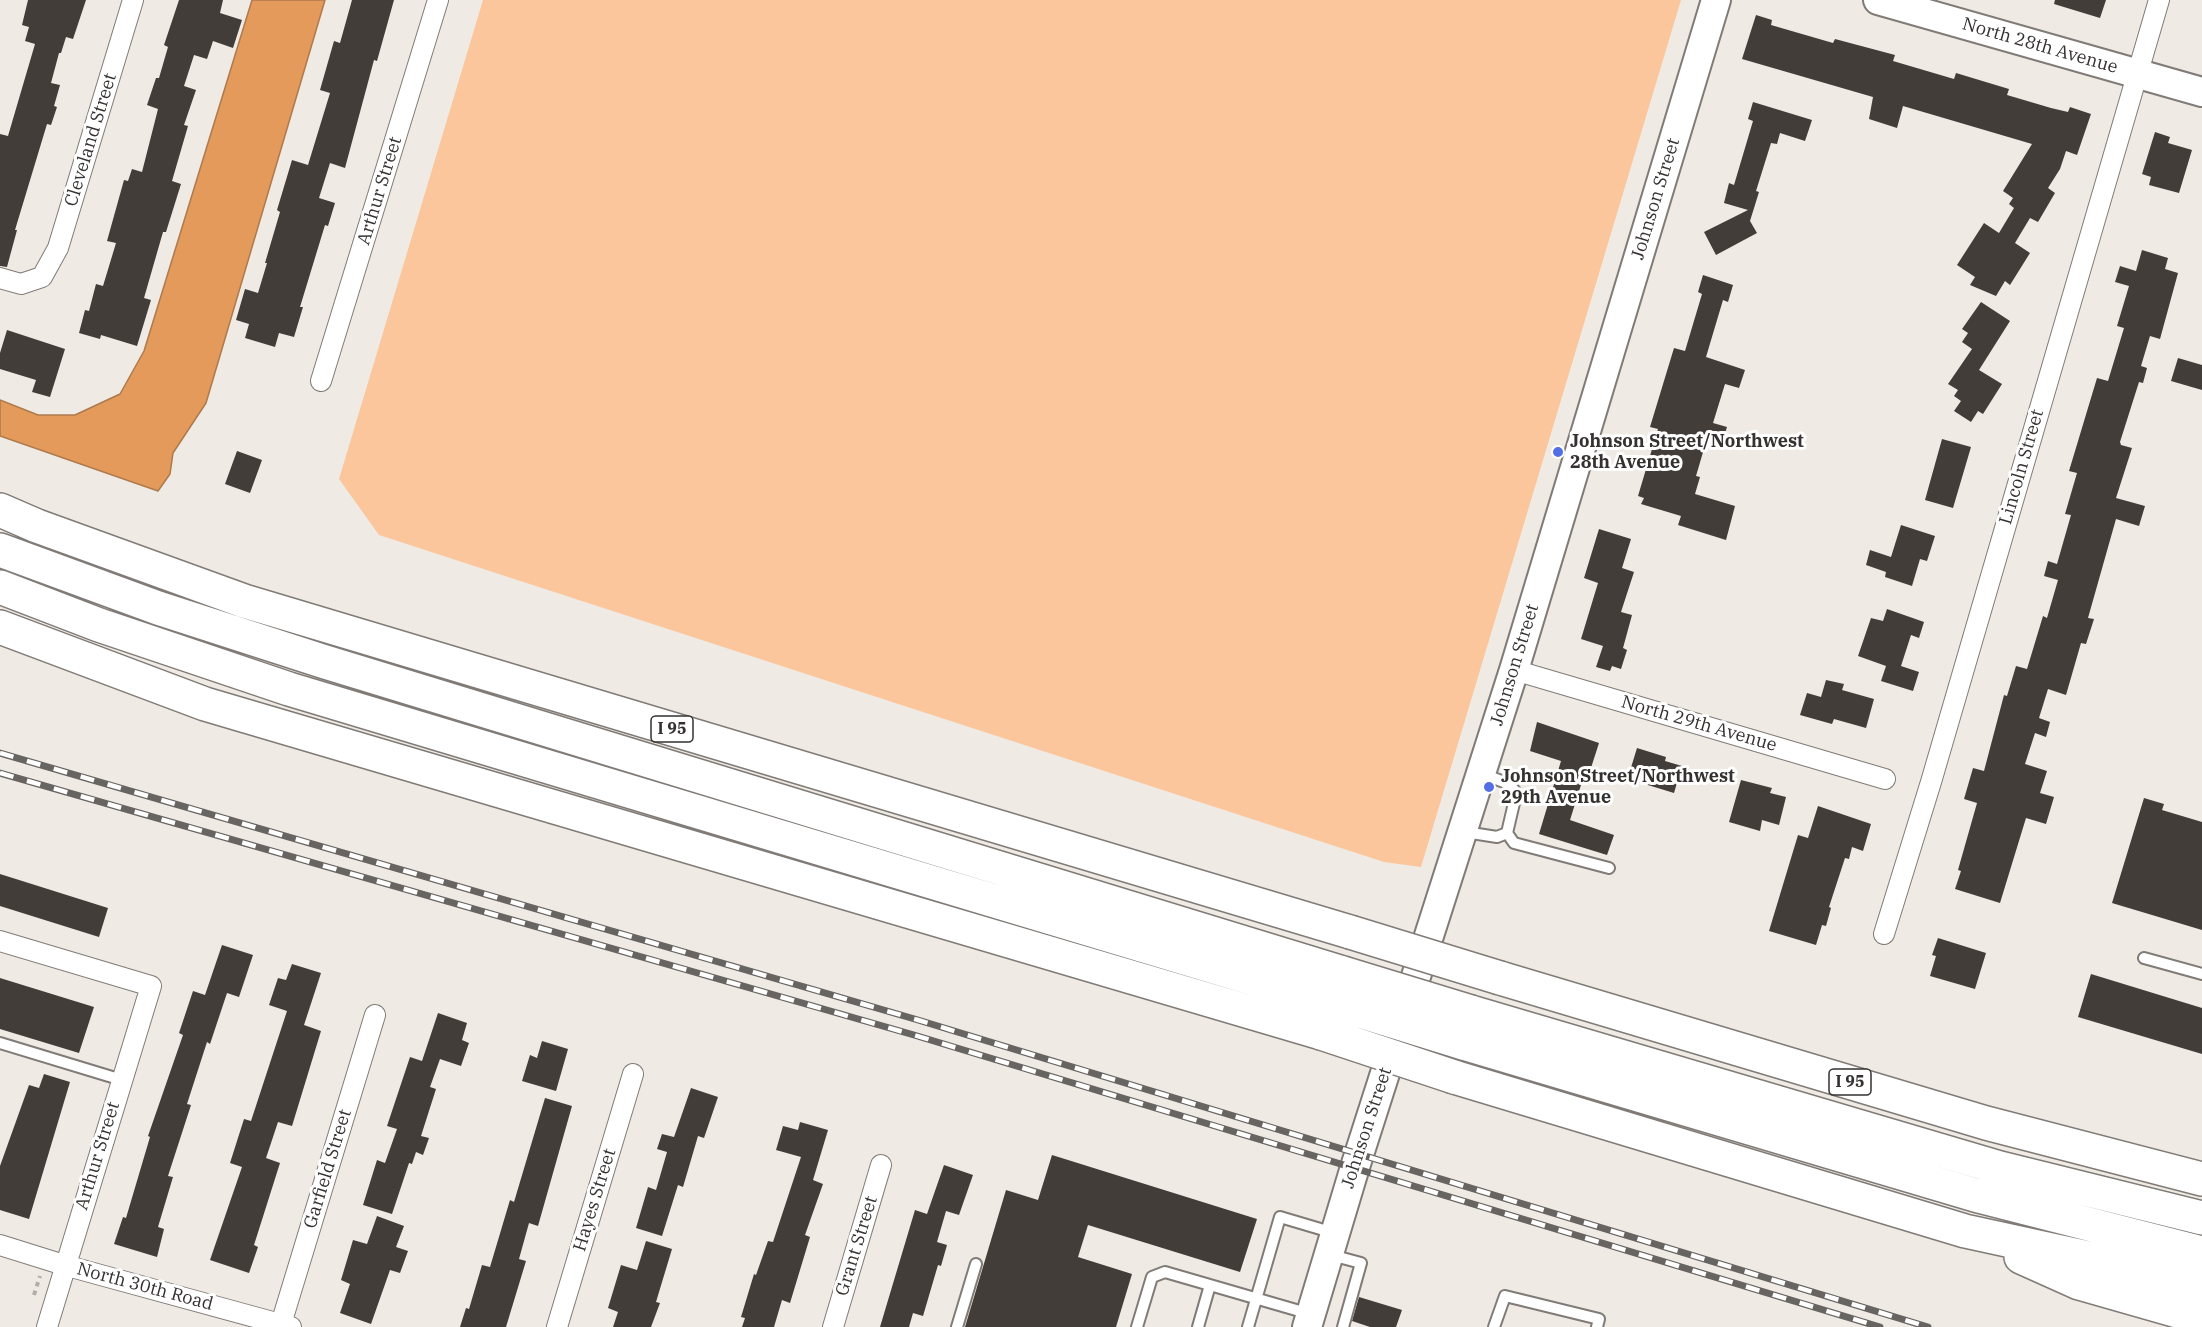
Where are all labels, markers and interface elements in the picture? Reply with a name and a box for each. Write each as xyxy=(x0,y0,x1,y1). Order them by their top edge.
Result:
street label: North 28th Avenue xyxy=(1960,13,2120,79)
street label: Cleveland Street xyxy=(60,71,122,209)
street label: Arthur Street xyxy=(353,134,407,248)
street label: Johnson Street xyxy=(1627,136,1685,262)
street label: Lincoln Street xyxy=(1995,407,2049,527)
place label: Johnson Street/Northwest 28th Avenue xyxy=(1570,431,1804,474)
marker: Johnson Street/Northwest 28th Avenue xyxy=(1551,445,1565,459)
street label: Johnson Street xyxy=(1486,602,1544,728)
street label: North 29th Avenue xyxy=(1619,691,1779,757)
road number: I 95 xyxy=(651,716,693,742)
place label: Johnson Street/Northwest 29th Avenue xyxy=(1501,766,1735,808)
marker: Johnson Street/Northwest 29th Avenue xyxy=(1482,780,1496,794)
street label: Johnson Street xyxy=(1337,1065,1397,1191)
road number: I 95 xyxy=(1829,1069,1871,1095)
street label: Arthur Street xyxy=(71,1099,125,1213)
street label: Garfield Street xyxy=(300,1107,356,1231)
street label: Hayes Street xyxy=(569,1146,621,1254)
street label: Grant Street xyxy=(832,1193,882,1299)
street label: North 30th Road xyxy=(74,1258,216,1316)

